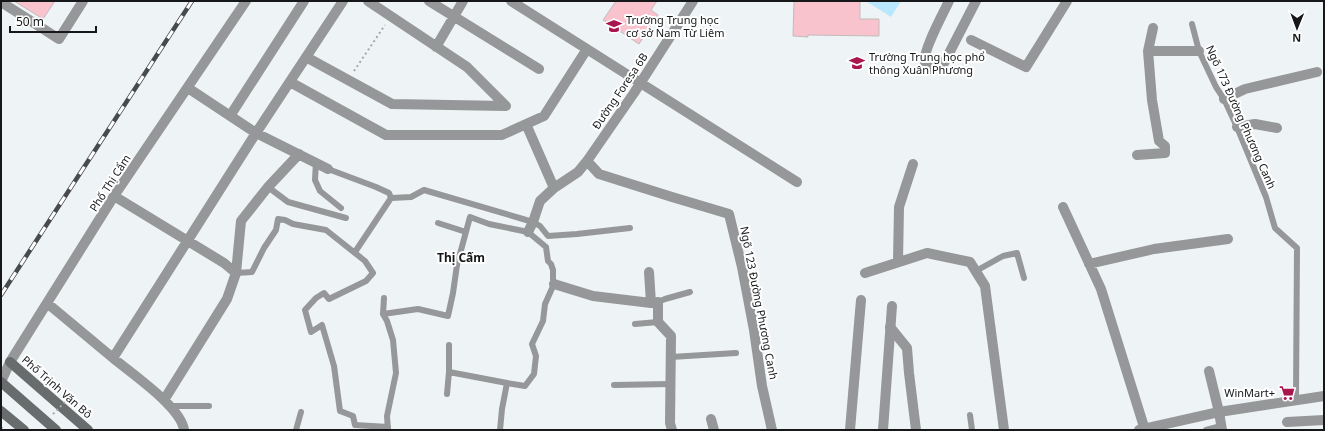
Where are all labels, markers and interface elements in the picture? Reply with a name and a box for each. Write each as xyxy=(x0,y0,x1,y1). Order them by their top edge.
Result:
scale bar xyxy=(10,8,96,34)
north arrow xyxy=(1277,8,1317,48)
place label: Trường Trung học cơ sở Nam Từ Liêm xyxy=(626,12,724,40)
text: 50 m xyxy=(16,13,44,30)
school or university icon: Trường Trung học cơ sở Nam Từ Liêm xyxy=(605,17,623,35)
text: N xyxy=(1292,31,1301,46)
street label: Ngõ 173 Đường Phương Canh xyxy=(1203,43,1280,191)
place label: Trường Trung học phổ thông Xuân Phương xyxy=(869,49,985,77)
street label: Đường Foresa 6B xyxy=(588,50,651,132)
school or university icon: Trường Trung học phổ thông Xuân Phương xyxy=(848,54,866,72)
street label: Phố Thị Cẩm xyxy=(86,151,134,214)
street label: Ngõ 123 Đường Phương Canh xyxy=(737,225,782,381)
district label: Thị Cấm xyxy=(437,249,485,266)
street label: Phố Trịnh Văn Bô xyxy=(19,352,96,421)
supermarket icon: WinMart+ xyxy=(1278,384,1296,402)
place label: WinMart+ xyxy=(1224,385,1275,400)

